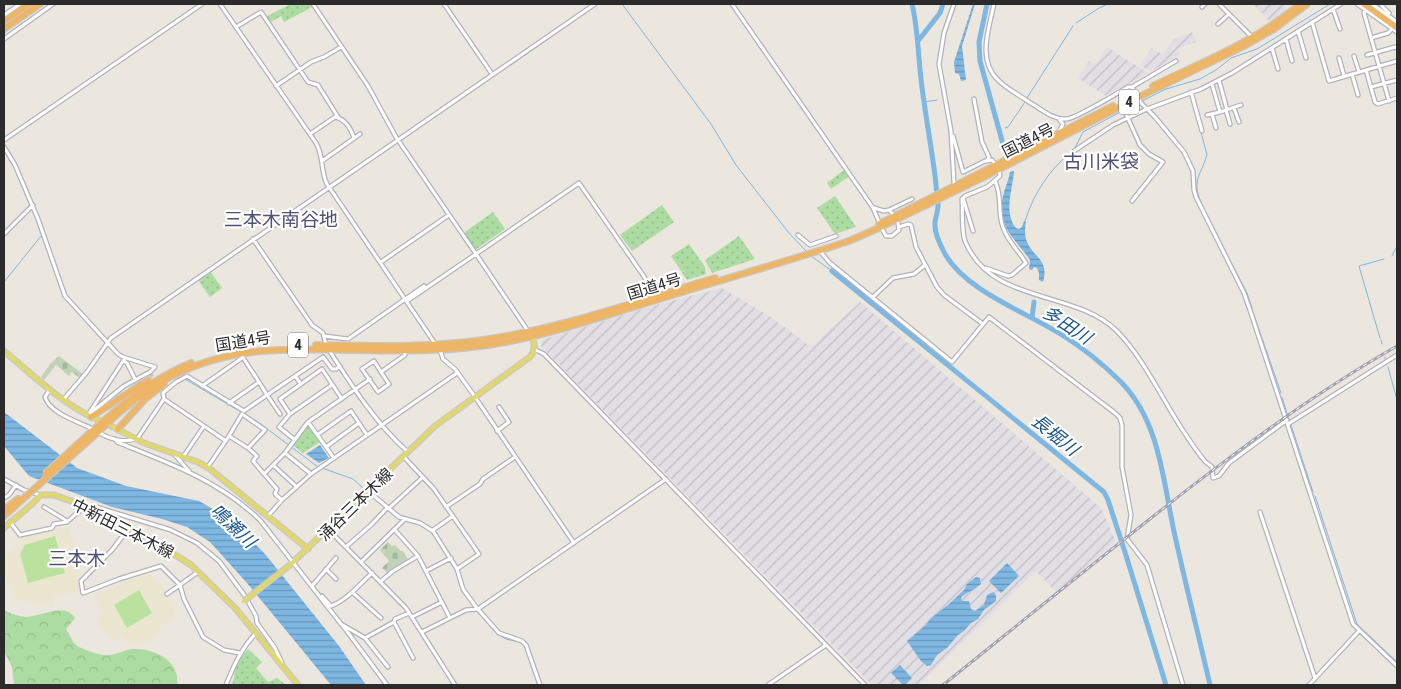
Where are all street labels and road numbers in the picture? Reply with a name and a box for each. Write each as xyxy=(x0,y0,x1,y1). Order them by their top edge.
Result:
road number: 4 xyxy=(1119,90,1139,114)
street label: 国道4号 xyxy=(999,119,1057,162)
street label: 国道4号 xyxy=(625,269,684,304)
street label: 国道4号 xyxy=(214,328,272,355)
road number: 4 xyxy=(288,332,308,358)
street label: 涌谷三本木線 xyxy=(314,464,396,545)
street label: 中新田三本木線 xyxy=(69,494,177,562)

